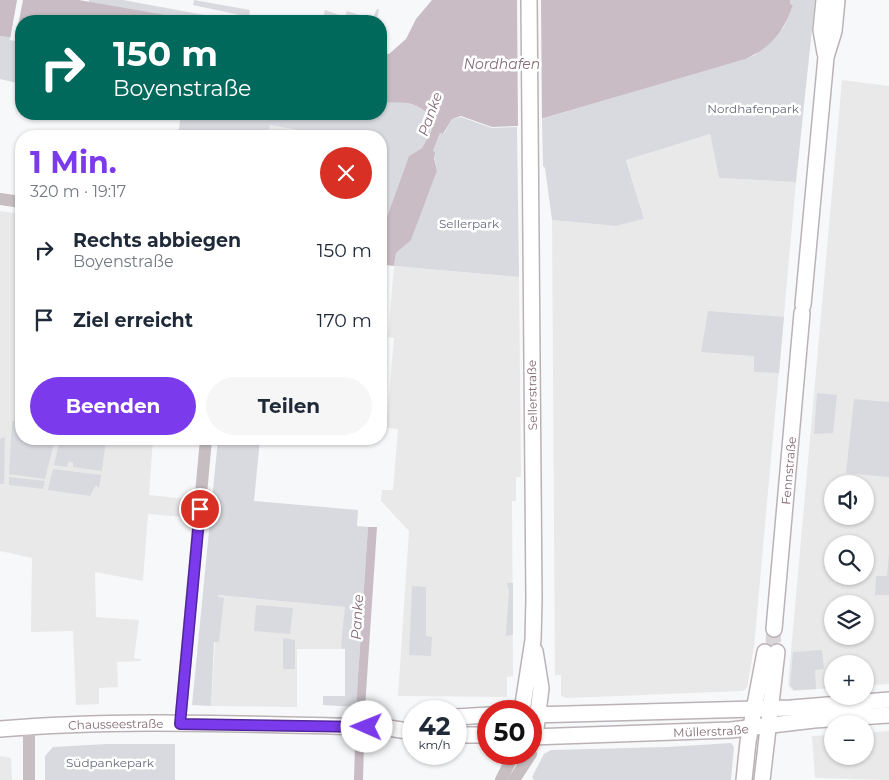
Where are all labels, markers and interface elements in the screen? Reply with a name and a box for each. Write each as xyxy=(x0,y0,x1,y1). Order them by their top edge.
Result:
text: 150 m xyxy=(113,32,218,75)
icon: right xyxy=(30,35,95,100)
water label: Nordhafen xyxy=(464,55,540,73)
text: Boyenstraße xyxy=(113,75,251,102)
water label: Panke xyxy=(414,90,446,138)
park label: Nordhafenpark xyxy=(707,101,800,116)
text: 1 Min. xyxy=(30,144,117,181)
button: close xyxy=(320,147,372,199)
text: 320 m · 19:17 xyxy=(30,182,126,201)
park label: Sellerpark xyxy=(439,216,500,231)
text: Rechts abbiegen xyxy=(73,229,241,252)
icon: right xyxy=(30,236,58,264)
text: 150 m xyxy=(317,239,372,262)
text: Boyenstraße xyxy=(73,252,174,271)
icon: arrive xyxy=(30,306,58,334)
text: Ziel erreicht xyxy=(73,309,193,332)
text: 170 m xyxy=(317,309,372,332)
street label: Sellerstraße xyxy=(524,360,540,430)
button: Beenden xyxy=(30,377,196,435)
button: Teilen xyxy=(206,377,372,435)
street label: Fennstraße xyxy=(778,436,799,505)
map controls xyxy=(824,475,874,765)
button: sound xyxy=(824,475,874,525)
pin xyxy=(179,488,221,530)
icon: arrive xyxy=(186,495,214,523)
button: search xyxy=(824,535,874,585)
water label: Panke xyxy=(347,594,367,640)
button: layers xyxy=(824,595,874,645)
button: + xyxy=(824,655,874,705)
position arrow xyxy=(340,700,392,752)
speed limit sign: 50 xyxy=(477,700,542,765)
text: 42 xyxy=(419,711,450,741)
street label: Chausseestraße xyxy=(68,715,164,732)
button: − xyxy=(824,715,874,765)
street label: Müllerstraße xyxy=(673,720,749,740)
text: km/h xyxy=(418,737,451,752)
park label: Südpankepark xyxy=(66,755,155,770)

